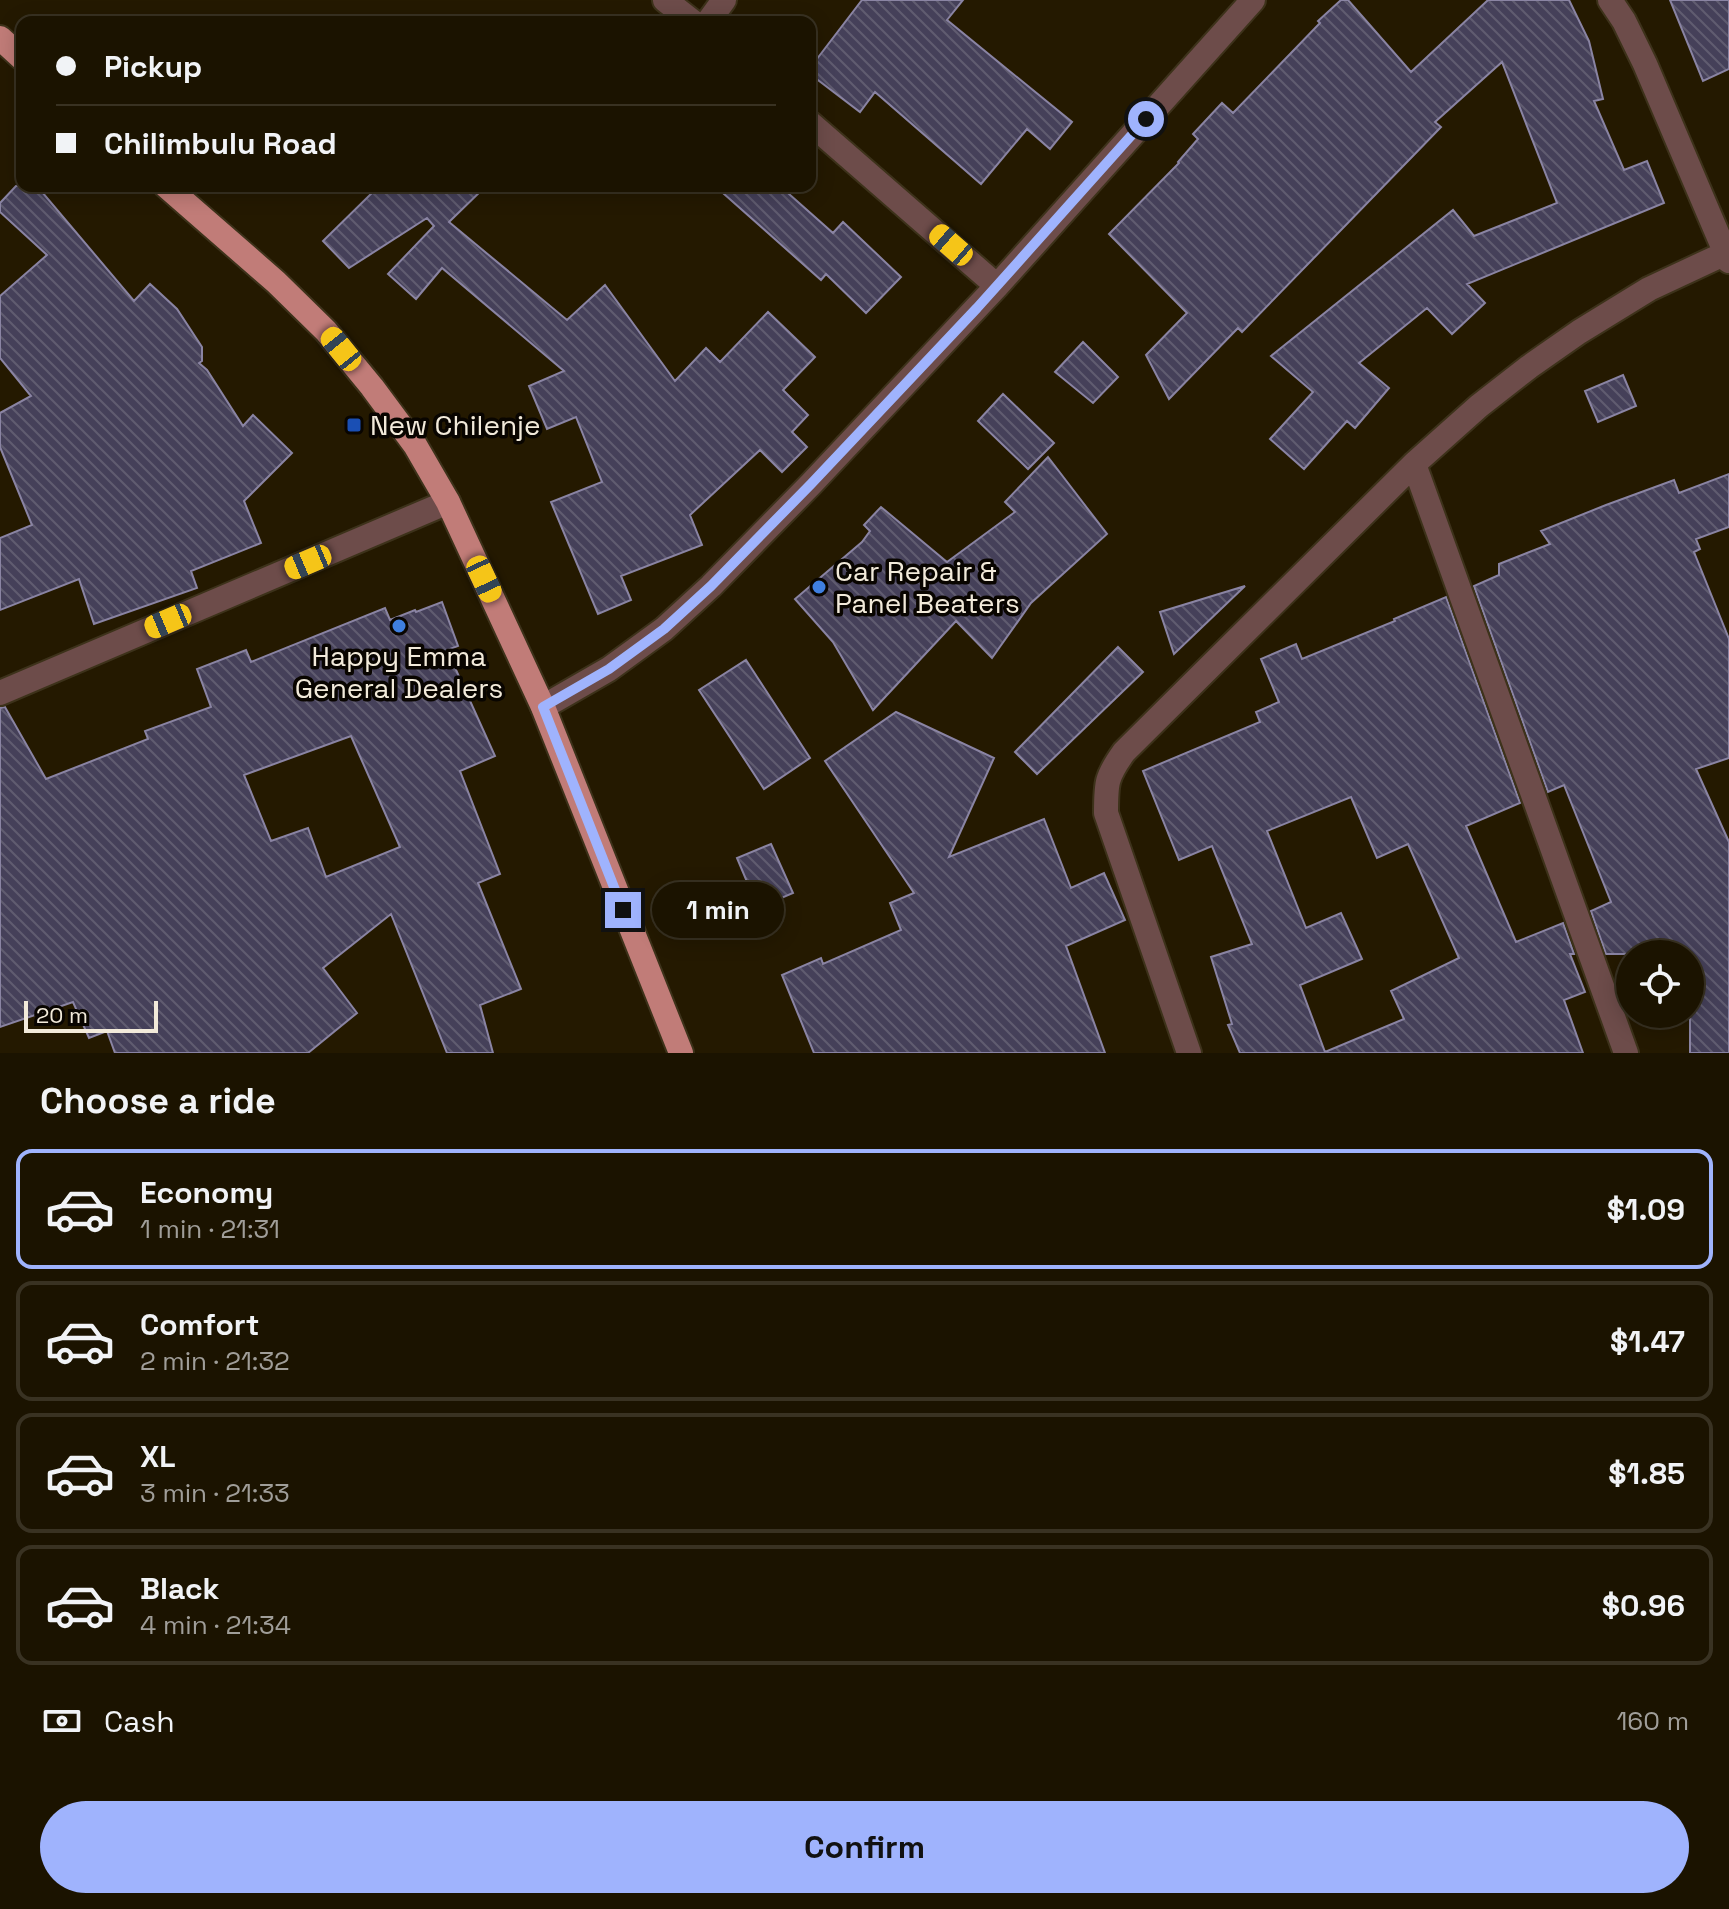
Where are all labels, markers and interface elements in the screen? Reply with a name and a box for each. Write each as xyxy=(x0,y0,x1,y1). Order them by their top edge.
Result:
text: Pickup xyxy=(104,47,202,86)
route start xyxy=(1128,101,1164,137)
text: Chilimbulu Road xyxy=(104,124,337,163)
car xyxy=(925,220,977,270)
car xyxy=(317,323,365,375)
place label: New Chilenje xyxy=(370,407,541,443)
marker: New Chilenje xyxy=(345,416,363,434)
car xyxy=(281,542,335,582)
car xyxy=(463,552,505,606)
place label: Car Repair & Panel Beaters xyxy=(835,553,1020,621)
marker: Car Repair & Panel Beaters xyxy=(810,578,828,596)
car xyxy=(141,601,195,641)
marker: Happy Emma General Dealers xyxy=(390,617,408,635)
place label: Happy Emma General Dealers xyxy=(295,638,503,706)
callout: 1 min xyxy=(651,882,783,938)
route end xyxy=(605,892,641,928)
text: 1 min xyxy=(686,893,750,927)
map controls xyxy=(1616,940,1704,1028)
button: locate xyxy=(1616,940,1704,1028)
scale bar xyxy=(24,997,158,1033)
text: 20 m xyxy=(36,1001,88,1029)
text: Choose a ride xyxy=(40,1078,276,1124)
icon: car xyxy=(44,1173,116,1245)
text: Economy xyxy=(140,1173,273,1212)
text: $1.09 xyxy=(1607,1190,1685,1229)
text: 1 min · 21:31 xyxy=(140,1212,280,1246)
icon: car xyxy=(44,1305,116,1377)
text: Comfort xyxy=(140,1305,259,1344)
text: $1.47 xyxy=(1610,1322,1685,1361)
text: 2 min · 21:32 xyxy=(140,1344,290,1378)
icon: car xyxy=(44,1437,116,1509)
text: XL xyxy=(140,1437,176,1476)
text: $1.85 xyxy=(1608,1454,1685,1493)
text: 3 min · 21:33 xyxy=(140,1476,290,1510)
icon: car xyxy=(44,1569,116,1641)
text: Black xyxy=(140,1569,219,1608)
text: $0.96 xyxy=(1602,1586,1685,1625)
text: 4 min · 21:34 xyxy=(140,1608,291,1642)
icon: cash xyxy=(40,1699,84,1743)
text: Cash xyxy=(104,1702,175,1741)
text: 160 m xyxy=(1617,1704,1689,1738)
button: Confirm xyxy=(40,1801,1689,1893)

